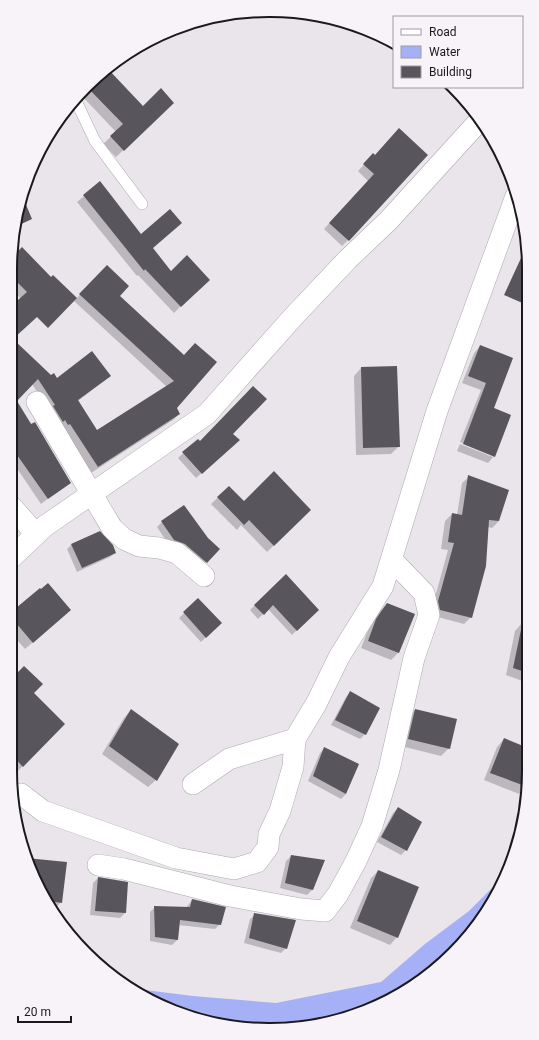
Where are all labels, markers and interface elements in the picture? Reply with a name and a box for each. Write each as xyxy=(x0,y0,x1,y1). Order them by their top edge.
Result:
legend xyxy=(393,16,523,88)
text: Road xyxy=(429,25,457,39)
text: Water xyxy=(429,45,460,59)
text: Building xyxy=(429,65,472,79)
scale bar xyxy=(18,998,71,1024)
text: 20 m xyxy=(24,1005,51,1019)

